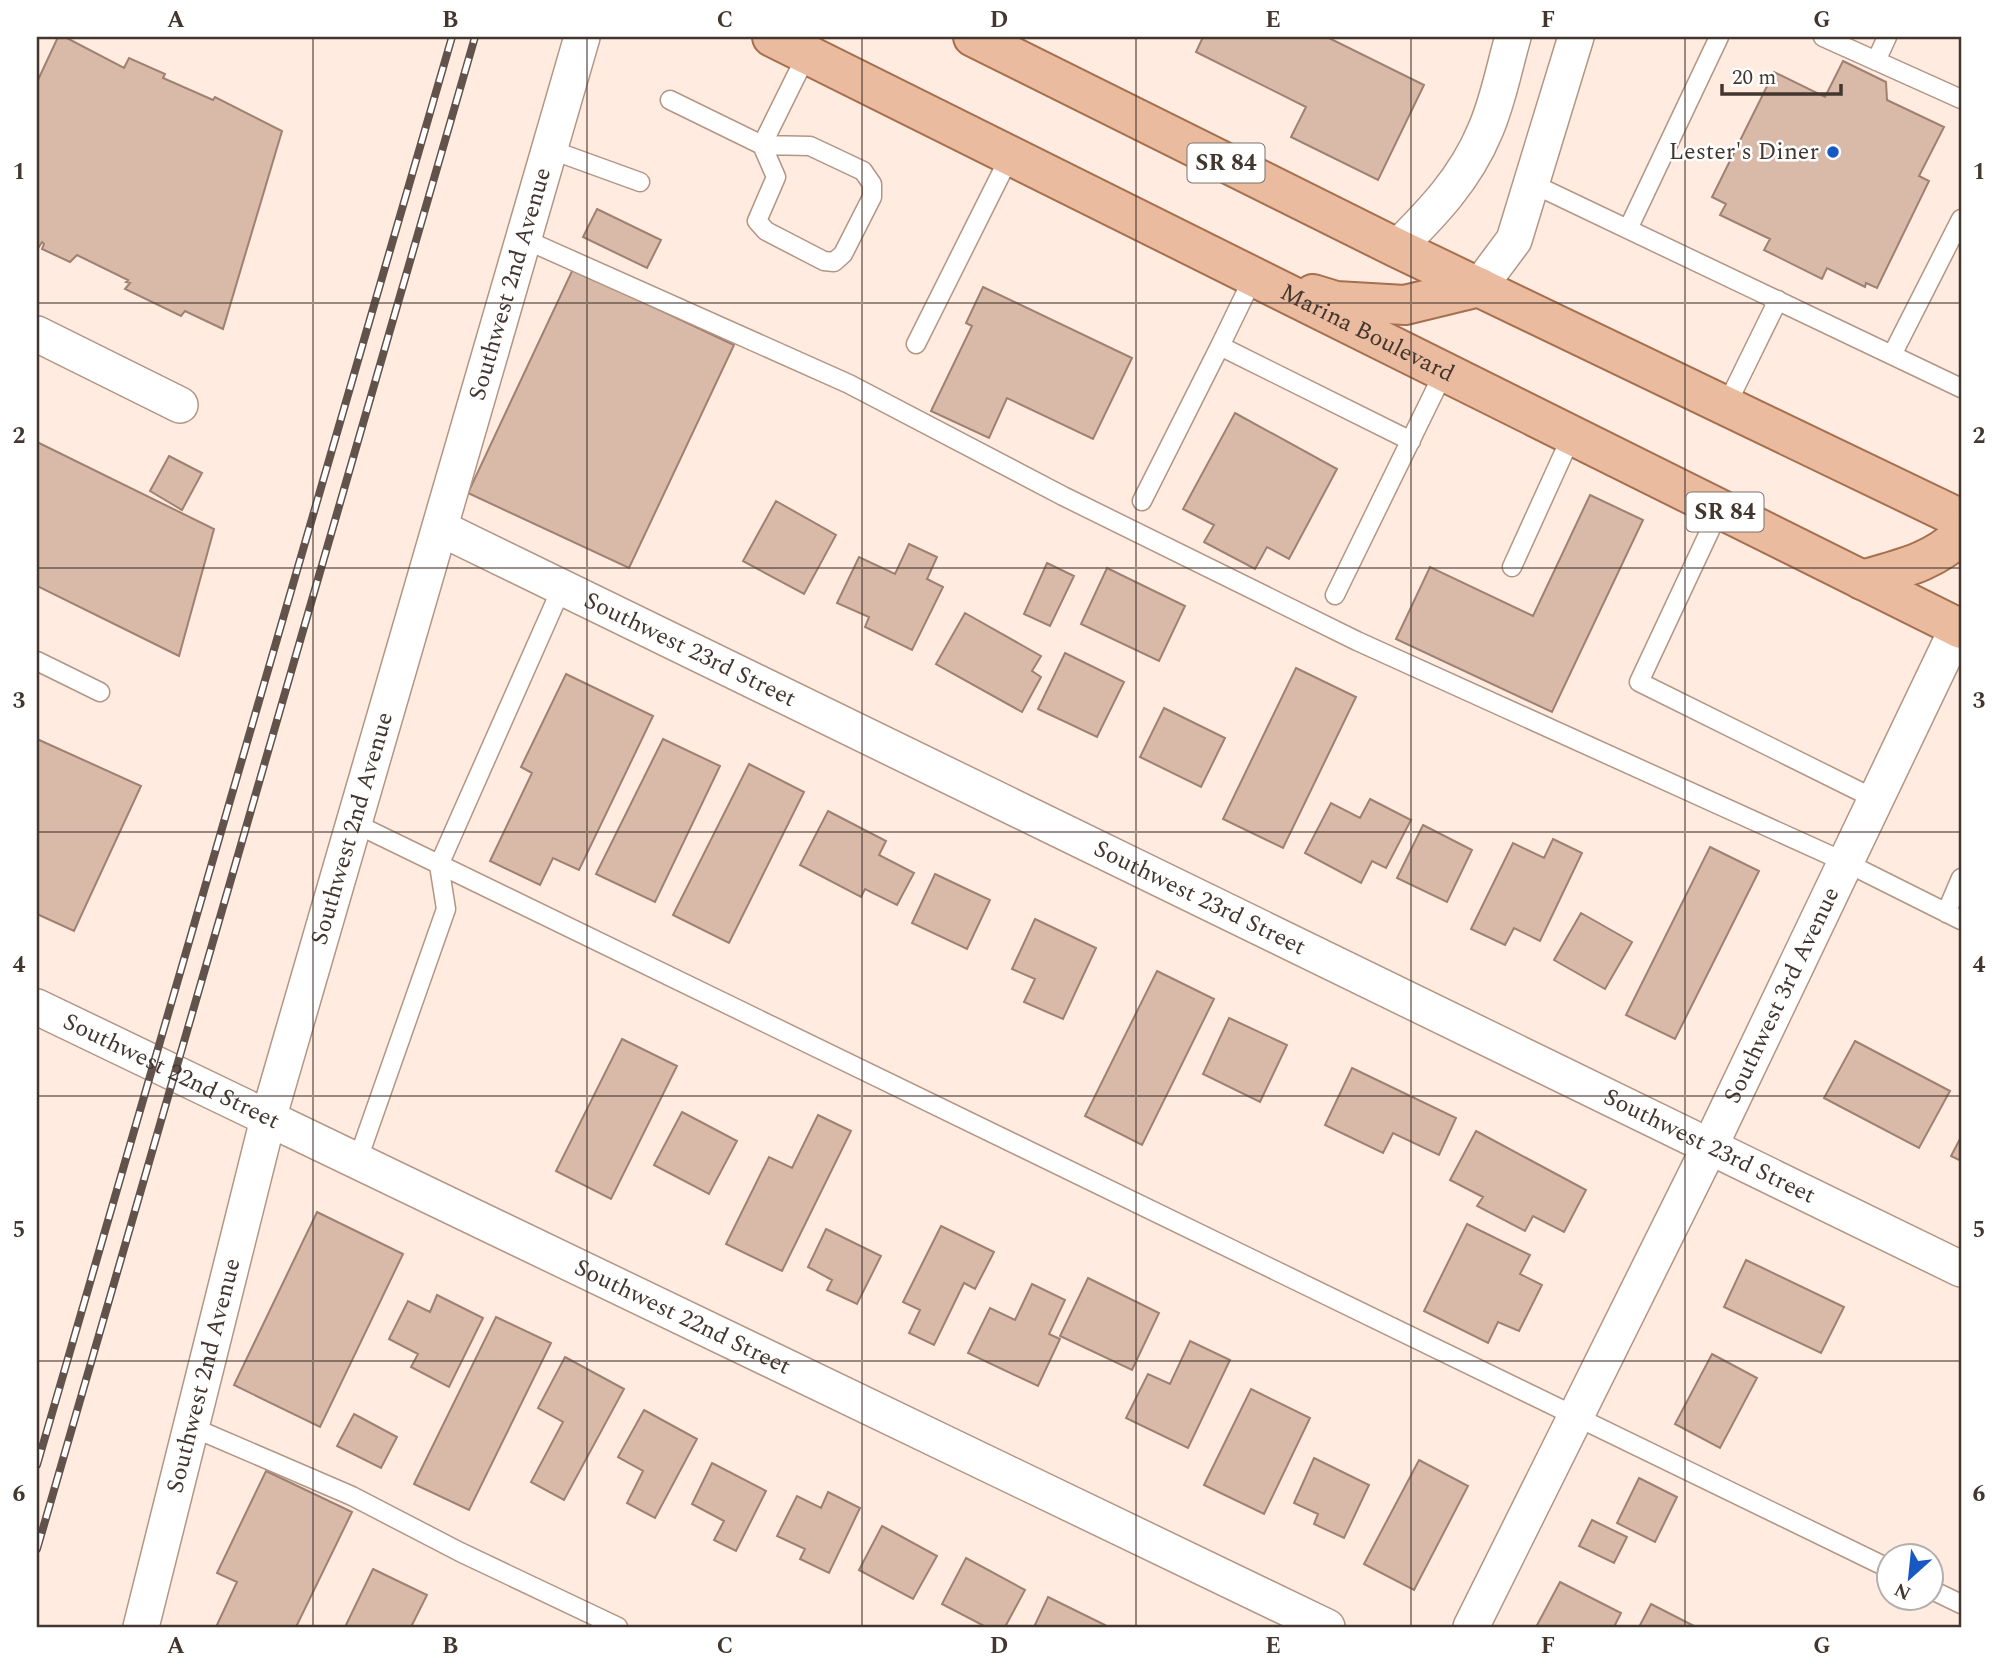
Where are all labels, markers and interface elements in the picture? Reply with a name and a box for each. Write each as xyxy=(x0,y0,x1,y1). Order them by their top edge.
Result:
text: A xyxy=(167,3,185,38)
text: B xyxy=(442,3,458,38)
text: C xyxy=(717,3,733,38)
text: D xyxy=(990,3,1008,38)
text: E xyxy=(1265,3,1281,38)
text: F xyxy=(1541,3,1555,38)
text: G xyxy=(1813,3,1831,38)
scale bar xyxy=(1722,52,1840,96)
text: 20 m xyxy=(1732,62,1776,94)
place label: Lester's Diner xyxy=(1669,134,1819,170)
road number: SR 84 xyxy=(1188,144,1264,182)
marker: Lester's Diner xyxy=(1825,144,1841,160)
text: 1 xyxy=(13,155,25,190)
text: 1 xyxy=(1973,155,1985,190)
street label: Southwest 2nd Avenue xyxy=(459,163,561,405)
street label: Marina Boulevard xyxy=(1274,275,1461,392)
text: 2 xyxy=(13,419,26,454)
text: 2 xyxy=(1973,419,1986,454)
road number: SR 84 xyxy=(1686,492,1764,532)
street label: Southwest 23rd Street xyxy=(578,583,802,717)
text: 3 xyxy=(13,684,26,719)
text: 3 xyxy=(1973,684,1986,719)
street label: Southwest 2nd Avenue xyxy=(301,708,403,949)
street label: Southwest 23rd Street xyxy=(1087,831,1312,965)
street label: Southwest 3rd Avenue xyxy=(1715,881,1849,1110)
text: 4 xyxy=(13,948,26,983)
text: 4 xyxy=(1973,948,1986,983)
street label: Southwest 22nd Street xyxy=(57,1004,286,1139)
street label: Southwest 23rd Street xyxy=(1597,1079,1822,1213)
text: 5 xyxy=(13,1213,25,1248)
text: 5 xyxy=(1973,1213,1985,1248)
street label: Southwest 22nd Street xyxy=(568,1250,797,1385)
street label: Southwest 2nd Avenue xyxy=(157,1255,250,1497)
text: 6 xyxy=(13,1477,26,1512)
text: 6 xyxy=(1973,1477,1986,1512)
north arrow xyxy=(1876,1542,1946,1612)
text: N xyxy=(1889,1574,1916,1607)
text: A xyxy=(167,1629,185,1664)
text: B xyxy=(442,1629,458,1664)
text: C xyxy=(717,1629,733,1664)
text: D xyxy=(990,1629,1008,1664)
text: E xyxy=(1265,1629,1281,1664)
text: F xyxy=(1541,1629,1555,1664)
text: G xyxy=(1813,1629,1831,1664)

